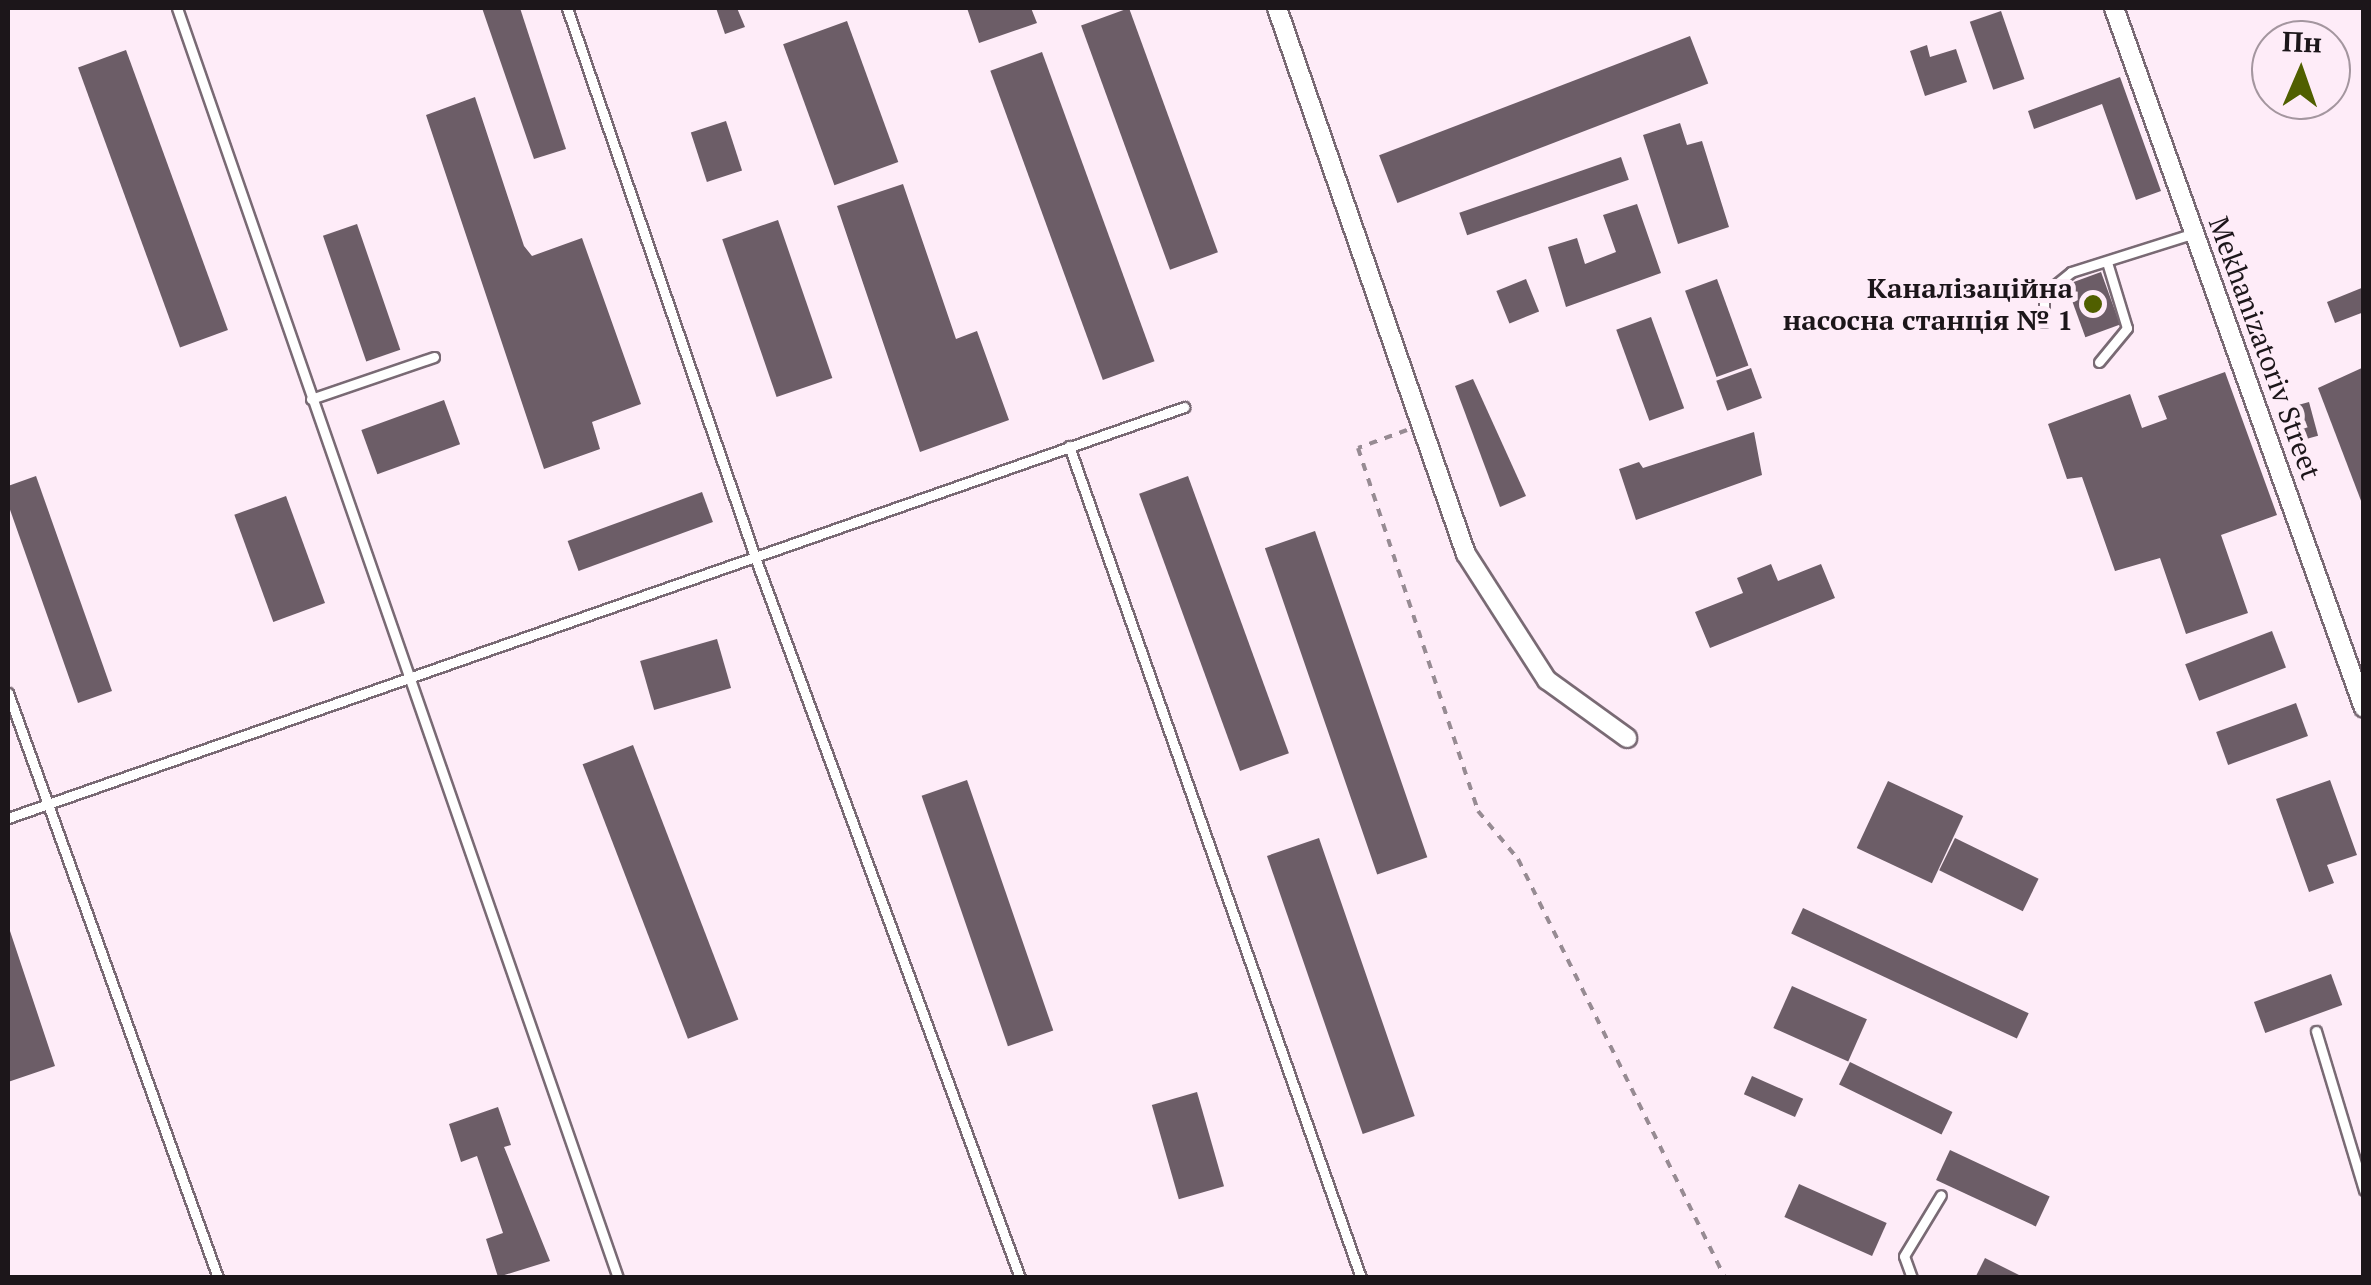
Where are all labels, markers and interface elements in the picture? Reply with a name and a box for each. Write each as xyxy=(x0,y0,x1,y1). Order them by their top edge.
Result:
north arrow xyxy=(2251,20,2351,120)
text: Пн xyxy=(2281,22,2323,61)
street label: Mekhanizatoriv Street xyxy=(2202,212,2328,484)
place label: Каналізаційна насосна станція № 1 xyxy=(1783,271,2073,337)
marker: Каналізаційна насосна станція № 1 xyxy=(2082,293,2104,315)

